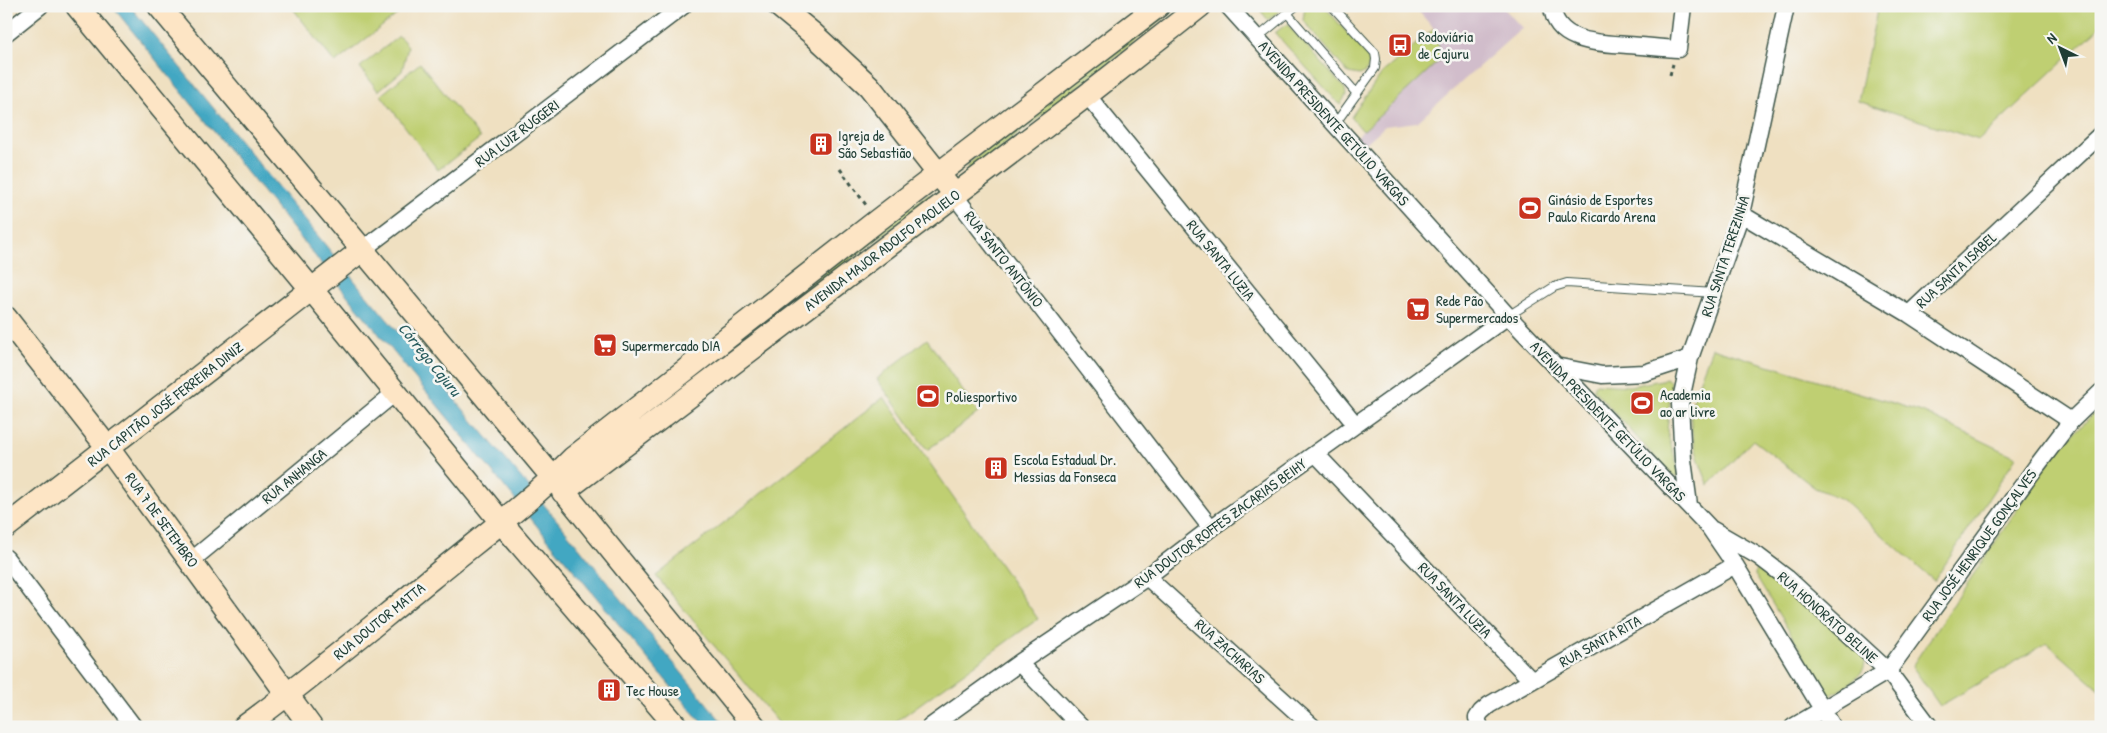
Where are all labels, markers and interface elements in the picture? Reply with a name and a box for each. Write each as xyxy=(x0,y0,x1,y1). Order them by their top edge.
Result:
north arrow xyxy=(2034,22,2084,72)
place label: Rodoviária de Cajuru xyxy=(1418,26,1473,64)
text: N xyxy=(2042,28,2060,48)
bus stop icon: Rodoviária de Cajuru xyxy=(1387,32,1413,58)
street label: AVENIDA PRESIDENTE GETÚLIO VARGAS xyxy=(1254,36,1414,210)
street label: RUA LUIZ RUGGERI xyxy=(470,94,564,172)
place label: Igreja de São Sebastião xyxy=(838,125,911,163)
building icon: Igreja de São Sebastião xyxy=(808,131,834,157)
street label: AVENIDA MAJOR ADOLFO PAOLIELO xyxy=(800,184,964,316)
place label: Ginásio de Esportes Paulo Ricardo Arena xyxy=(1548,189,1655,227)
street label: RUA SANTA TEREZINHA xyxy=(1695,192,1755,319)
sports icon: Ginásio de Esportes Paulo Ricardo Arena xyxy=(1517,195,1543,221)
street label: RUA SANTO ANTÔNIO xyxy=(960,206,1048,312)
street label: RUA SANTA LUZIA xyxy=(1182,215,1260,305)
street label: RUA SANTA ISABEL xyxy=(1911,227,2001,313)
place label: Rede Pão Supermercados xyxy=(1436,290,1519,328)
supermarket icon: Rede Pão Supermercados xyxy=(1405,296,1431,322)
water label: Córrego Cajuru xyxy=(393,318,468,402)
supermarket icon: Supermercado DIA xyxy=(592,332,618,358)
place label: Supermercado DIA xyxy=(622,335,721,356)
street label: RUA CAPITÃO JOSÉ FERREIRA DINIZ xyxy=(83,336,248,472)
street label: AVENIDA PRESIDENTE GETÚLIO VARGAS xyxy=(1526,336,1691,506)
sports icon: Poliesportivo xyxy=(915,383,941,409)
place label: Academia ao ar livre xyxy=(1660,384,1716,422)
place label: Poliesportivo xyxy=(946,386,1017,407)
sports icon: Academia ao ar livre xyxy=(1629,390,1655,416)
street label: RUA ANHANGA xyxy=(257,443,331,509)
place label: Escola Estadual Dr. Messias da Fonseca xyxy=(1014,449,1116,487)
street label: RUA DOUTOR ROFFES ZACARIAS BEIHY xyxy=(1130,453,1311,593)
building icon: Escola Estadual Dr. Messias da Fonseca xyxy=(983,455,1009,481)
street label: RUA JOSÉ HENRIQUE GONÇALVES xyxy=(1917,465,2041,625)
street label: RUA 7 DE SETEMBRO xyxy=(120,468,204,572)
street label: RUA SANTA LUZIA xyxy=(1413,557,1497,643)
street label: RUA HONORATO BELINE xyxy=(1773,566,1883,668)
street label: RUA DOUTOR MATTA xyxy=(329,577,430,665)
street label: RUA SANTA RITA xyxy=(1555,610,1645,672)
street label: RUA ZACHARIAS xyxy=(1190,614,1270,688)
building icon: Tec House xyxy=(596,677,622,703)
place label: Tec House xyxy=(626,680,679,701)

